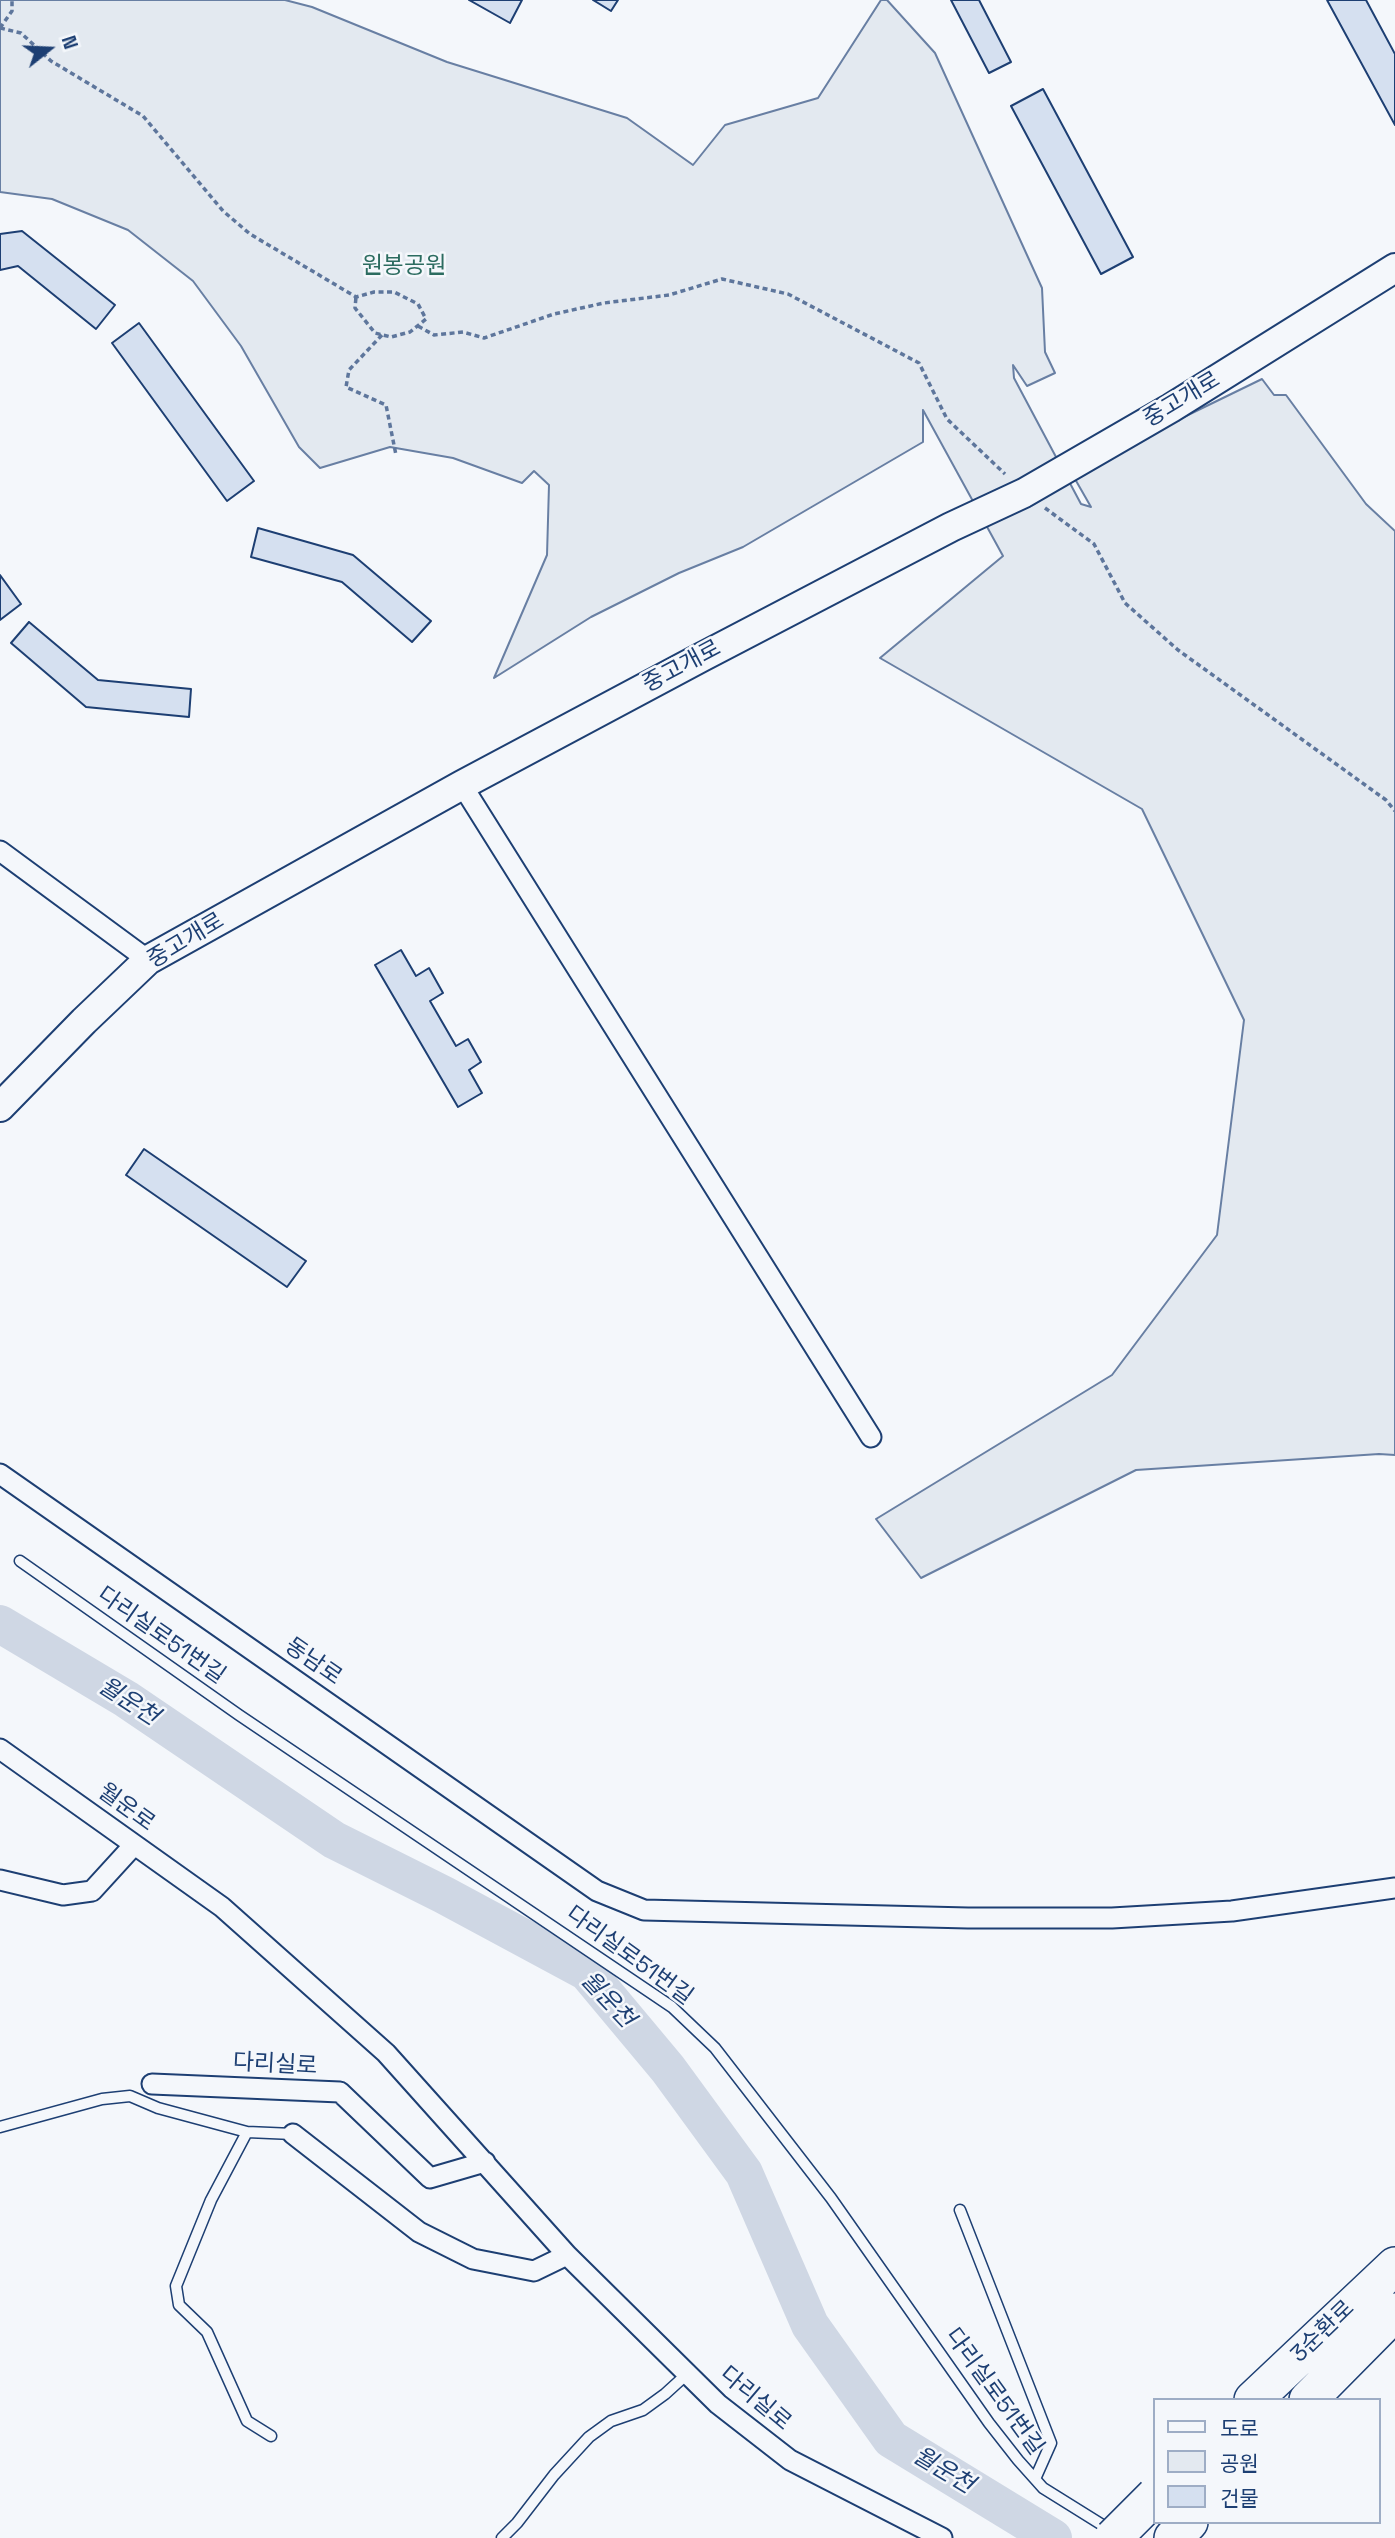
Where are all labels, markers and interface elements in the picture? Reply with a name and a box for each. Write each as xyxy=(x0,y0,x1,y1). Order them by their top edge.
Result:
north arrow xyxy=(14,14,84,84)
text: N xyxy=(56,32,83,52)
park label: 원봉공원 xyxy=(362,253,446,281)
street label: 중고개로 xyxy=(1139,366,1225,434)
street label: 중고개로 xyxy=(638,635,726,699)
street label: 중고개로 xyxy=(143,907,229,975)
street label: 다리실로51번길 xyxy=(92,1582,230,1690)
street label: 동남로 xyxy=(279,1632,347,1692)
water label: 월운천 xyxy=(92,1672,164,1732)
street label: 월운로 xyxy=(92,1778,160,1838)
street label: 다리실로51번길 xyxy=(560,1901,698,2011)
water label: 월운천 xyxy=(574,1966,640,2034)
street label: 다리실로 xyxy=(232,2049,318,2081)
street label: 3순환로 xyxy=(1286,2295,1360,2369)
street label: 다리실로51번길 xyxy=(939,2323,1049,2461)
street label: 다리실로 xyxy=(714,2361,796,2437)
legend xyxy=(1154,2398,1381,2524)
text: 도로 xyxy=(1220,2415,1259,2442)
water label: 월운천 xyxy=(907,2442,979,2500)
text: 공원 xyxy=(1220,2450,1259,2477)
text: 건물 xyxy=(1220,2485,1259,2512)

